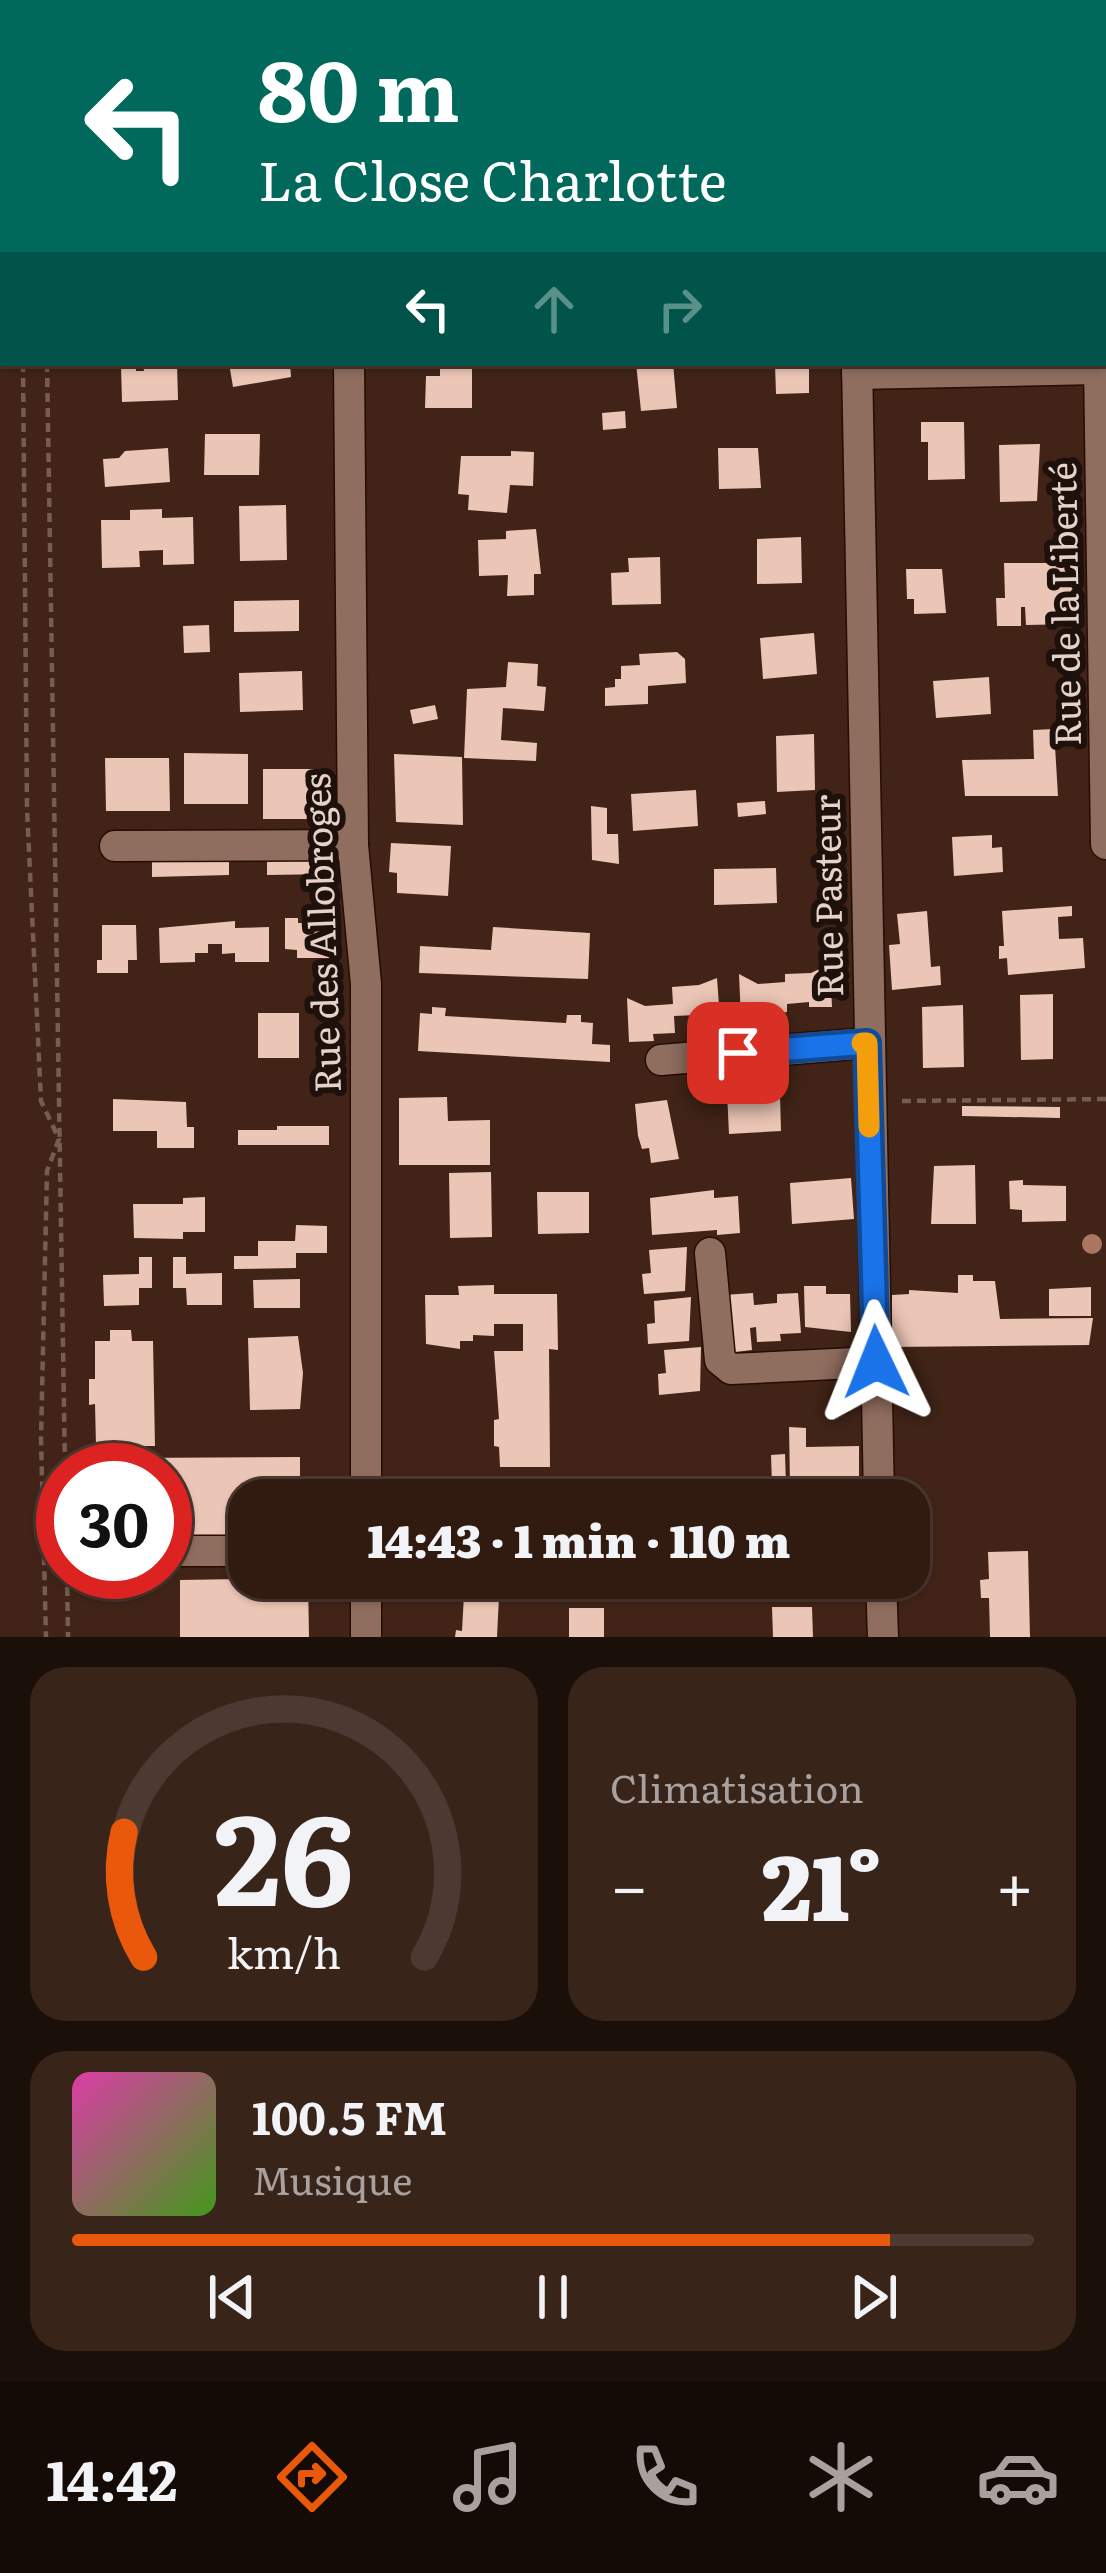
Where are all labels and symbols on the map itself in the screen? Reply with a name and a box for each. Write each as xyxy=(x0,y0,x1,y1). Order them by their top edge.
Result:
street label: Rue de la Liberté xyxy=(1034,462,1092,746)
street label: Rue des Allobroges xyxy=(288,772,352,1094)
street label: Rue Pasteur xyxy=(798,794,854,998)
pin xyxy=(687,1002,789,1104)
position arrow xyxy=(813,1299,939,1425)
speed limit sign: 30 xyxy=(36,1443,192,1599)

